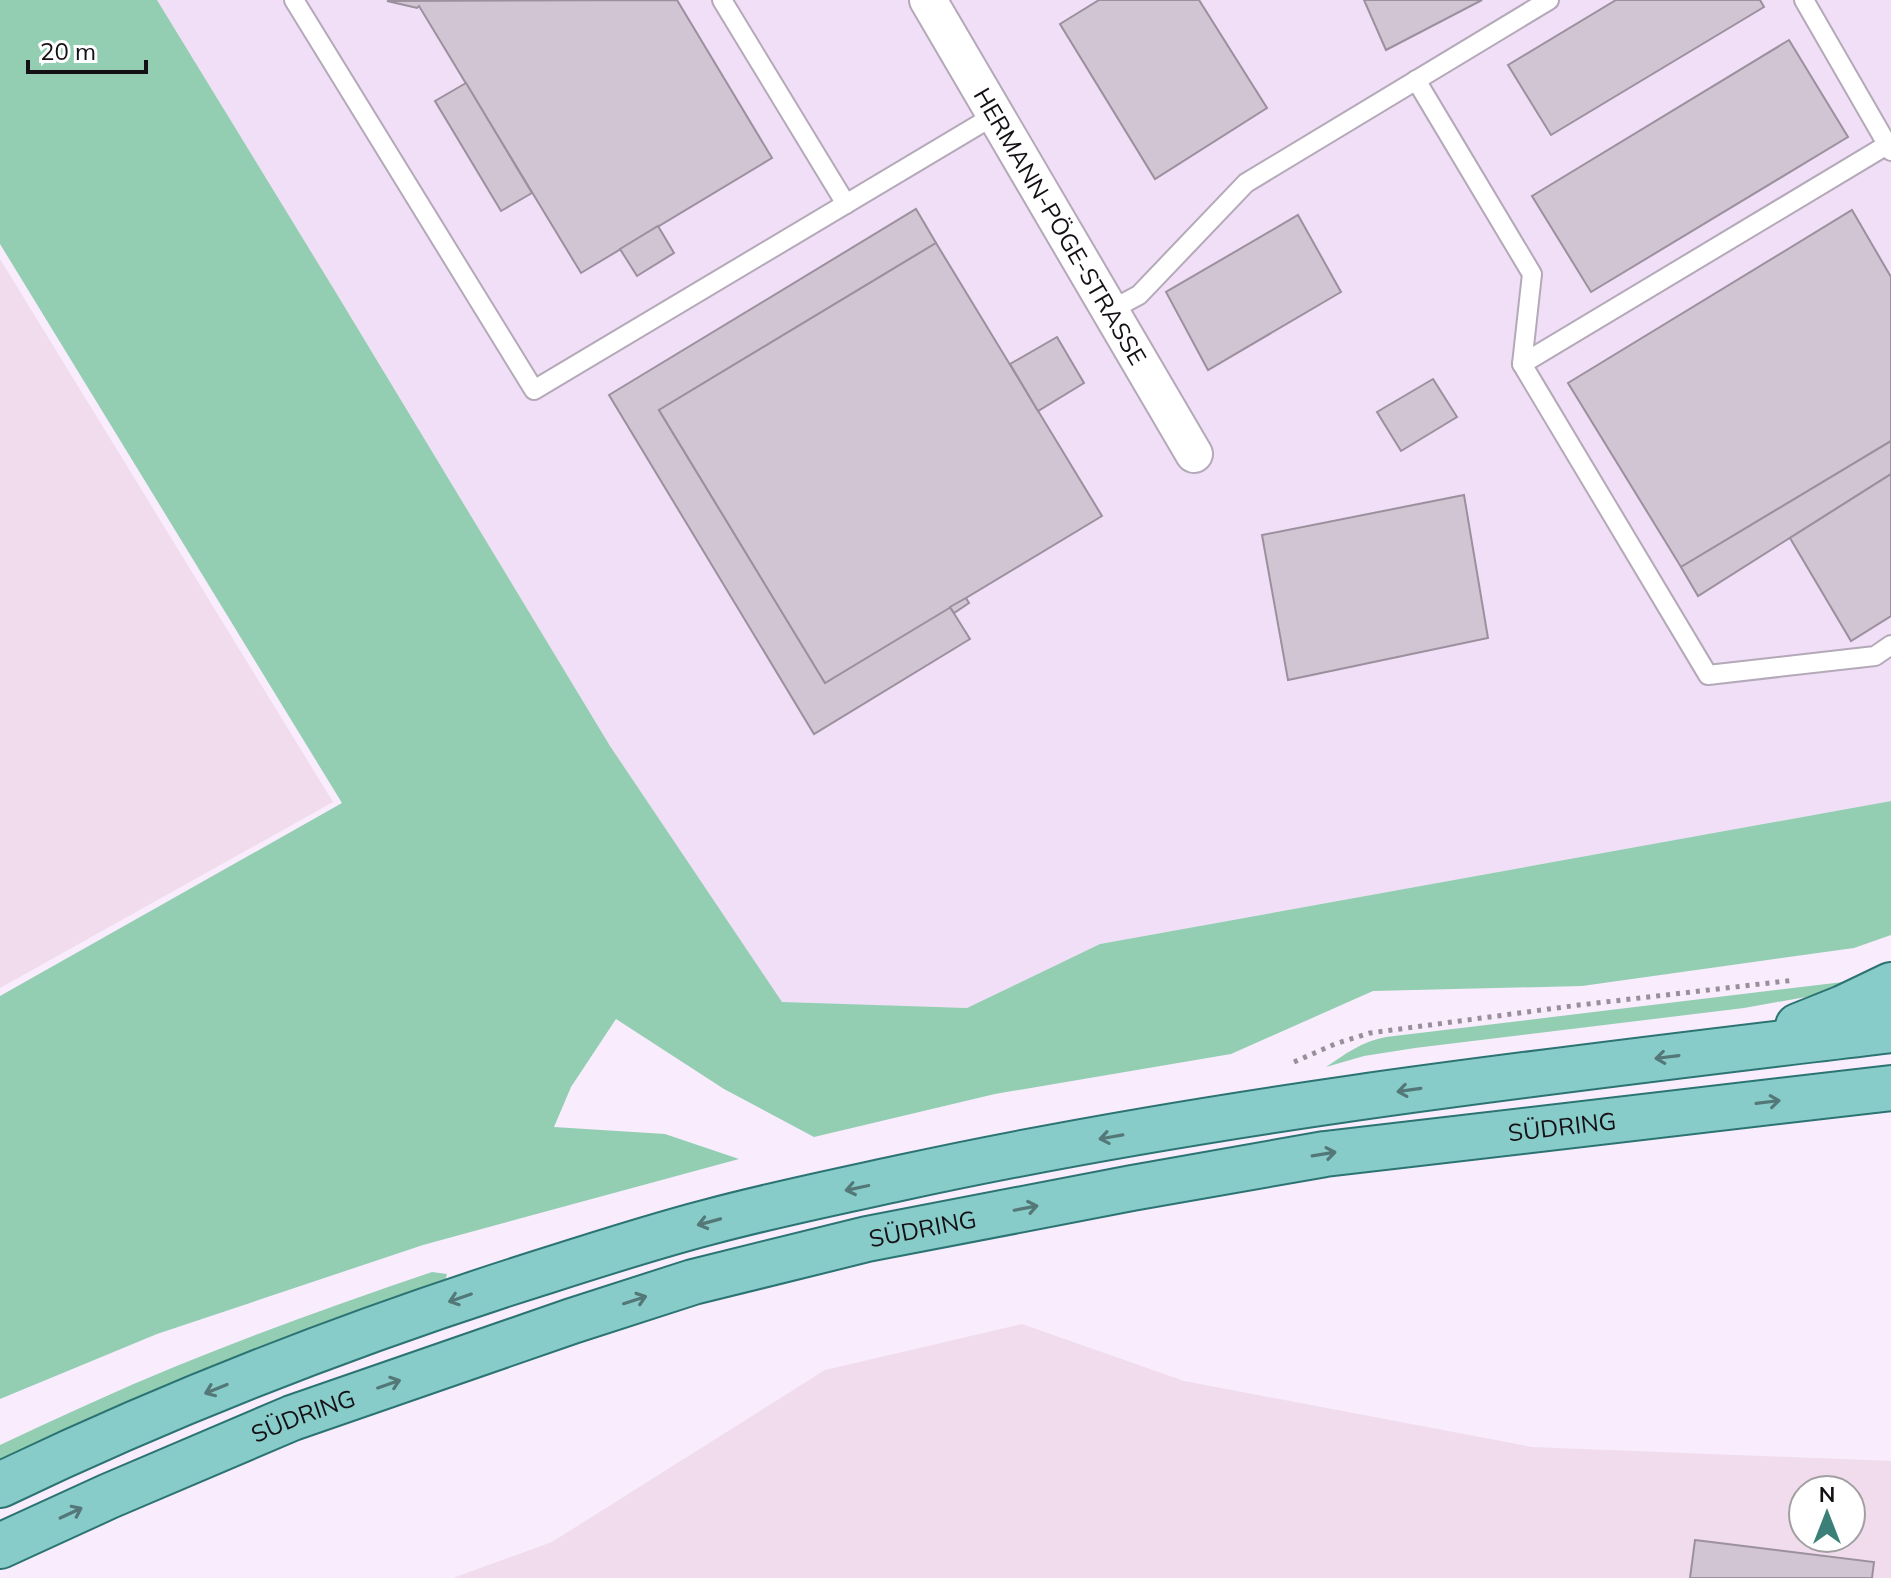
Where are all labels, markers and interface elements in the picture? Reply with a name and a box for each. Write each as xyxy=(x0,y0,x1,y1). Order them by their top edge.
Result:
scale bar xyxy=(28,24,146,74)
text: 20 m xyxy=(40,36,96,66)
street label: HERMANN-PÖGE-STRASSE xyxy=(968,82,1153,370)
one-way arrow xyxy=(1654,1050,1680,1065)
one-way arrow xyxy=(1397,1083,1422,1098)
one-way arrow xyxy=(1755,1094,1780,1109)
street label: SÜDRING xyxy=(1506,1105,1618,1148)
one-way arrow xyxy=(1099,1130,1125,1145)
one-way arrow xyxy=(1311,1146,1336,1161)
one-way arrow xyxy=(844,1181,870,1196)
one-way arrow xyxy=(1013,1199,1038,1214)
street label: SÜDRING xyxy=(866,1203,979,1253)
one-way arrow xyxy=(696,1216,722,1231)
one-way arrow xyxy=(448,1292,473,1307)
one-way arrow xyxy=(623,1292,648,1307)
one-way arrow xyxy=(376,1376,401,1390)
street label: SÜDRING xyxy=(246,1382,359,1449)
one-way arrow xyxy=(204,1383,229,1398)
north arrow xyxy=(1787,1474,1867,1554)
text: N xyxy=(1819,1480,1835,1508)
one-way arrow xyxy=(58,1505,83,1520)

